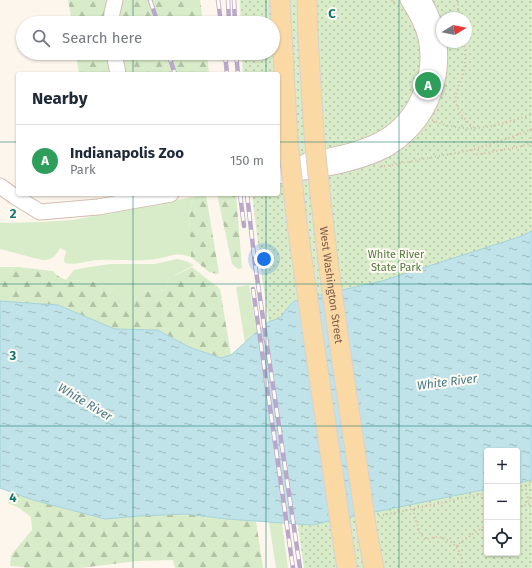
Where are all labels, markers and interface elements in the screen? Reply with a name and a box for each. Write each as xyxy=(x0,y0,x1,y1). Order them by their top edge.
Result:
text: C xyxy=(328,6,336,21)
north arrow xyxy=(436,12,472,48)
search box xyxy=(16,16,280,60)
icon: search xyxy=(30,27,52,49)
text: Search here xyxy=(62,29,142,47)
pin: A xyxy=(415,70,441,100)
text: Nearby xyxy=(32,88,87,109)
text: Indianapolis Zoo xyxy=(70,144,184,162)
text: A xyxy=(41,153,49,168)
text: 150 m xyxy=(230,153,264,168)
text: Park xyxy=(70,162,96,177)
text: 2 xyxy=(10,206,17,221)
street label: West Washington Street xyxy=(317,226,345,344)
park label: White River State Park xyxy=(368,248,425,274)
your location xyxy=(254,249,274,269)
text: 3 xyxy=(9,348,17,363)
water label: White River xyxy=(416,371,478,393)
water label: White River xyxy=(55,380,115,424)
map controls xyxy=(484,448,520,556)
button: + xyxy=(484,448,520,484)
button: − xyxy=(484,484,520,520)
text: 4 xyxy=(9,490,17,505)
button: locate xyxy=(484,520,520,556)

